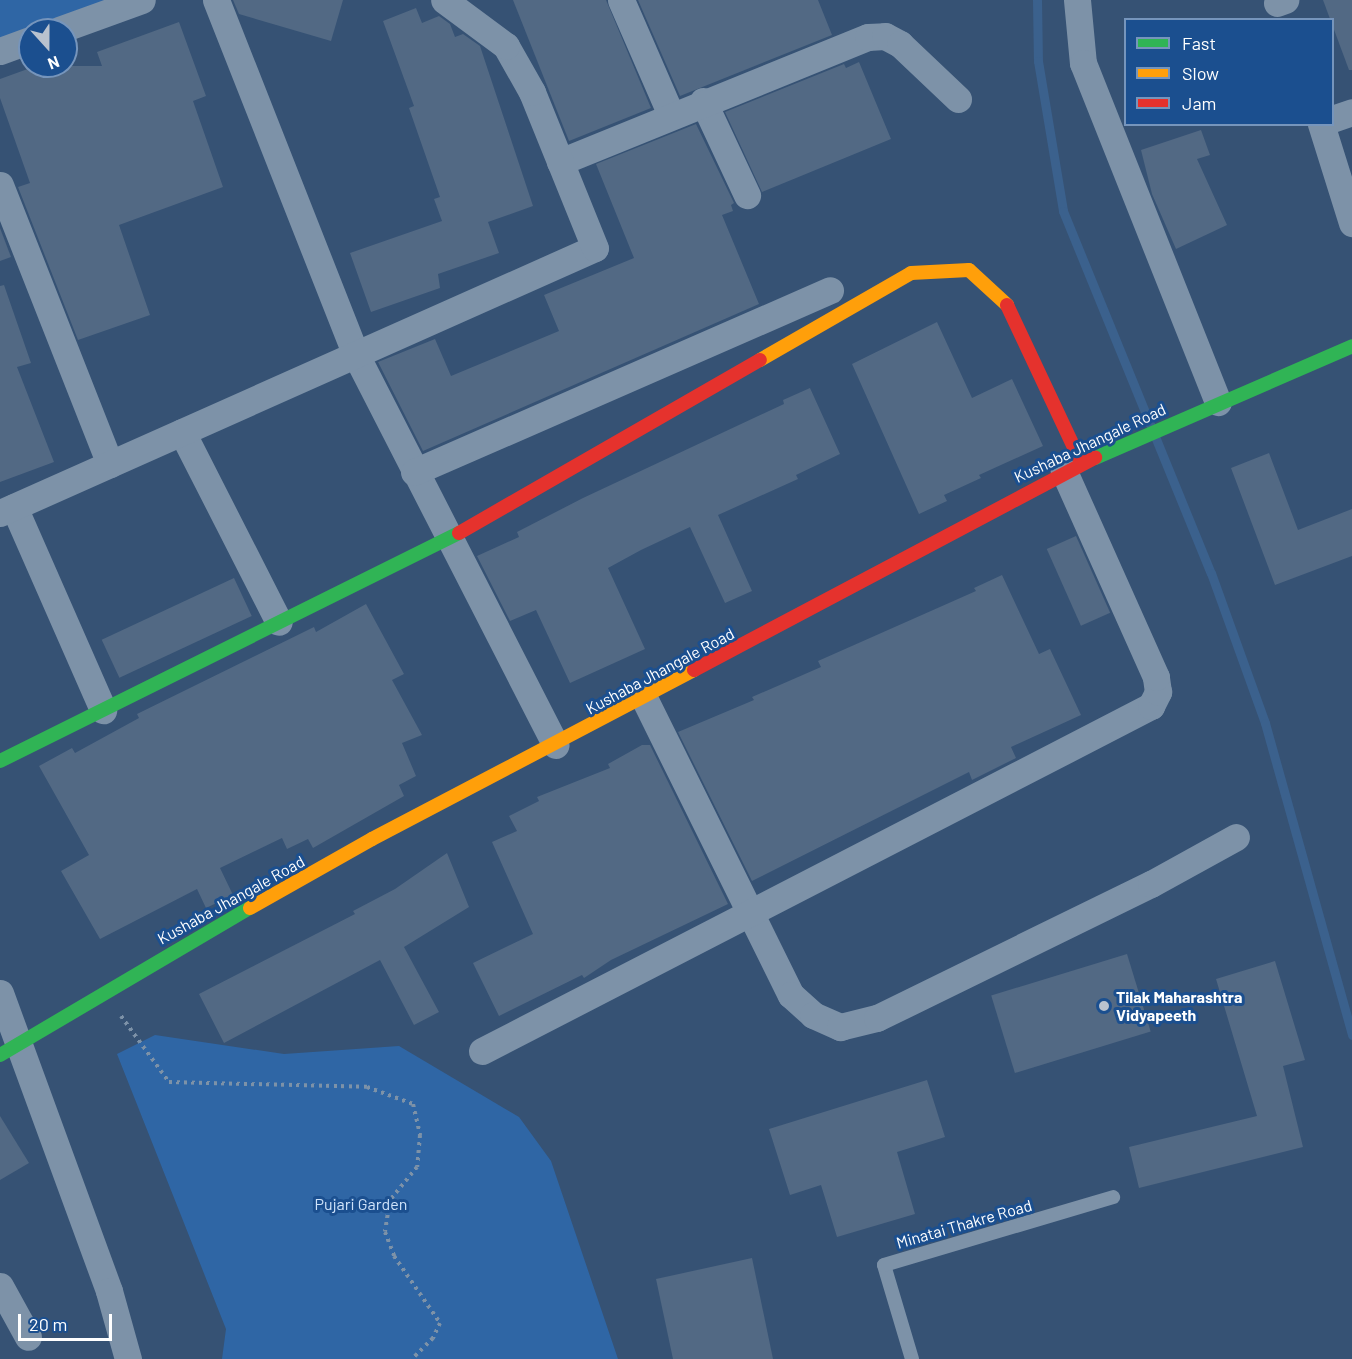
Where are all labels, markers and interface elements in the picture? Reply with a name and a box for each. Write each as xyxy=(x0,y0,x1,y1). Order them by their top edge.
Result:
north arrow xyxy=(18,18,78,78)
legend xyxy=(1124,18,1334,126)
text: Fast xyxy=(1182,32,1216,54)
text: N xyxy=(46,53,62,74)
text: Slow xyxy=(1182,62,1219,84)
text: Jam xyxy=(1182,92,1216,114)
street label: Kushaba Jhangale Road xyxy=(1011,399,1169,487)
street label: Kushaba Jhangale Road xyxy=(583,624,737,718)
street label: Kushaba Jhangale Road xyxy=(154,852,308,948)
place label: Tilak Maharashtra Vidyapeeth xyxy=(1116,987,1242,1025)
marker: Tilak Maharashtra Vidyapeeth xyxy=(1097,999,1111,1013)
park label: Pujari Garden xyxy=(315,1194,407,1214)
street label: Minatai Thakre Road xyxy=(894,1195,1034,1253)
scale bar xyxy=(21,1302,116,1340)
text: 20 m xyxy=(29,1313,67,1335)

